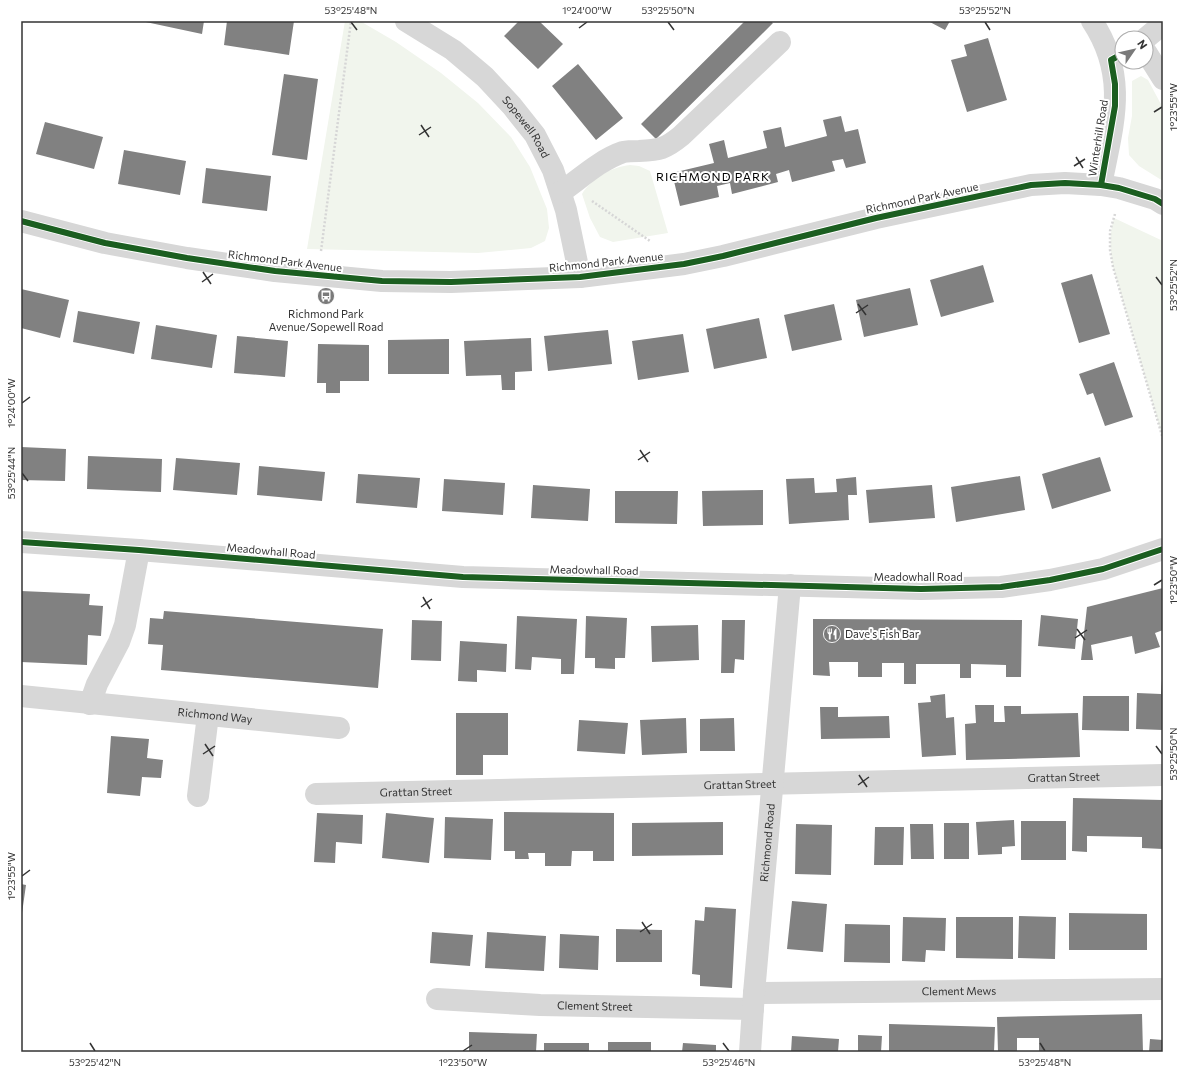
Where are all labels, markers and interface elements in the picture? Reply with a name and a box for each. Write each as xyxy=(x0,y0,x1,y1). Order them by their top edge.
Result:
text: 53°25'48"N xyxy=(325,4,377,16)
text: 1°24'00"W xyxy=(562,4,612,16)
text: 53°25'50"N xyxy=(642,4,694,16)
text: 53°25'52"N xyxy=(959,4,1011,16)
north arrow xyxy=(1114,30,1154,70)
text: N xyxy=(1135,37,1150,51)
text: 1°23'55"W xyxy=(1167,83,1179,131)
street label: Sopewell Road xyxy=(500,93,553,160)
street label: Winterhill Road xyxy=(1085,99,1110,177)
district label: RICHMOND PARK xyxy=(656,169,770,183)
street label: Richmond Park Avenue xyxy=(864,179,980,216)
street label: Richmond Park Avenue xyxy=(227,247,343,274)
street label: Richmond Park Avenue xyxy=(548,249,664,274)
text: 53°25'52"N xyxy=(1167,259,1179,311)
bus stop icon: Richmond Park Avenue/Sopewell Road xyxy=(316,286,336,306)
place label: Richmond Park Avenue/Sopewell Road xyxy=(269,307,383,333)
text: 1°24'00"W xyxy=(5,378,17,428)
text: 53°25'44"N xyxy=(5,447,17,499)
street label: Meadowhall Road xyxy=(226,540,316,561)
text: 1°23'50"W xyxy=(1167,556,1179,604)
street label: Meadowhall Road xyxy=(549,562,639,577)
street label: Meadowhall Road xyxy=(873,570,963,583)
restaurant icon: Dave's Fish Bar xyxy=(822,624,842,644)
place label: Dave's Fish Bar xyxy=(845,627,920,640)
street label: Richmond Way xyxy=(177,705,253,725)
text: 53°25'50"N xyxy=(1167,728,1179,780)
street label: Grattan Street xyxy=(1027,769,1101,784)
street label: Grattan Street xyxy=(703,777,777,791)
street label: Grattan Street xyxy=(380,784,453,799)
street label: Richmond Road xyxy=(757,803,777,882)
text: 1°23'55"W xyxy=(5,852,17,900)
street label: Clement Mews xyxy=(922,984,996,997)
street label: Clement Street xyxy=(557,998,633,1013)
text: 53°25'42"N xyxy=(69,1056,121,1068)
text: 1°23'50"W xyxy=(439,1056,487,1068)
text: 53°25'46"N xyxy=(703,1056,755,1068)
text: 53°25'48"N xyxy=(1019,1056,1071,1068)

